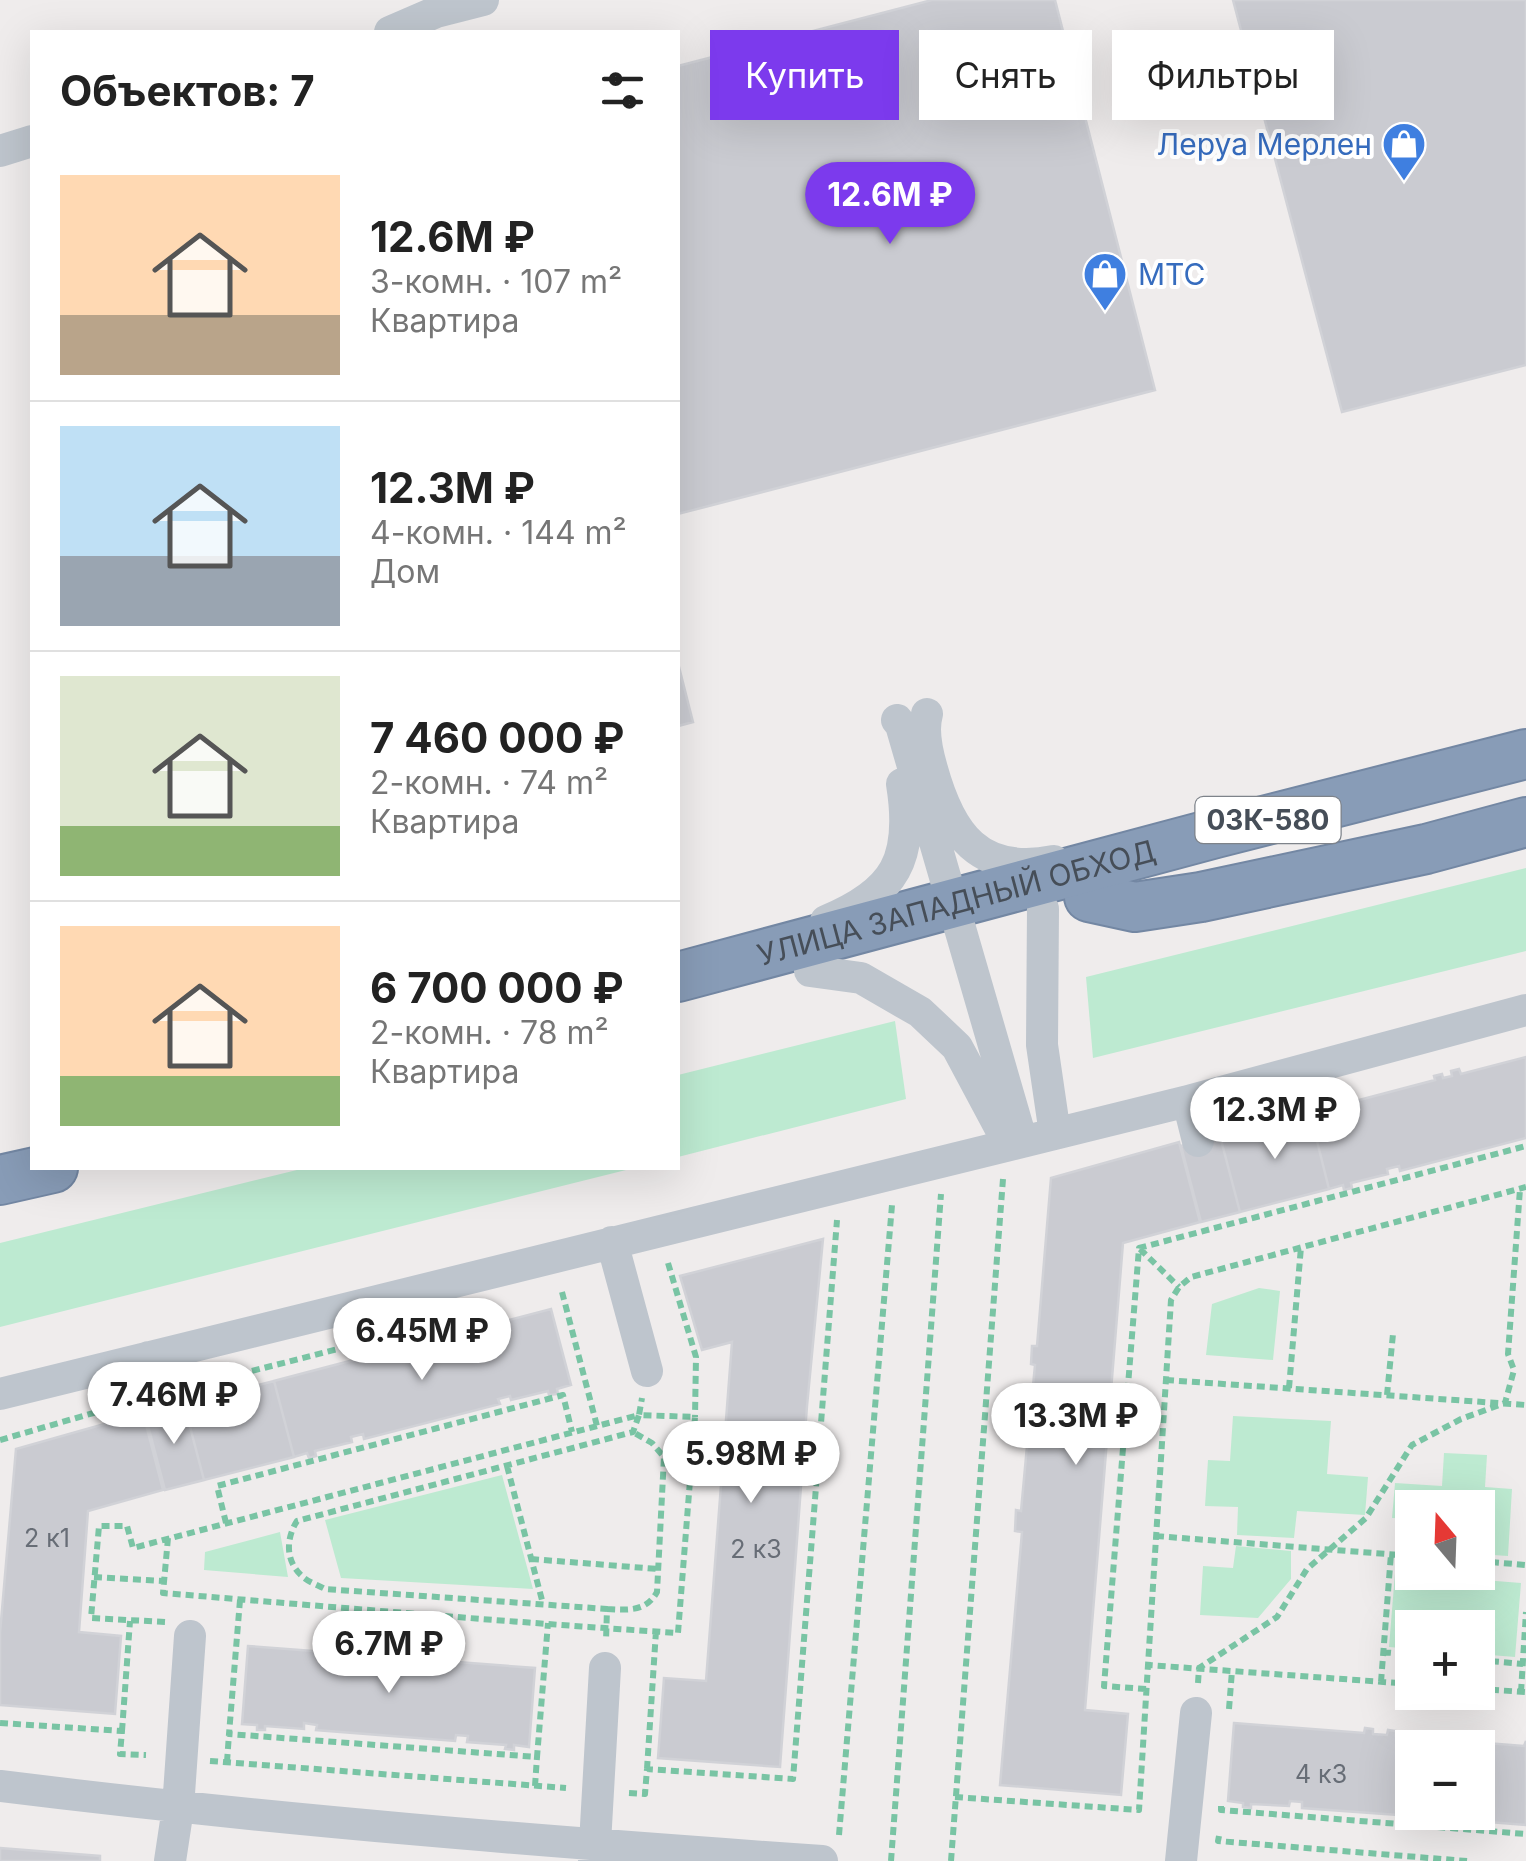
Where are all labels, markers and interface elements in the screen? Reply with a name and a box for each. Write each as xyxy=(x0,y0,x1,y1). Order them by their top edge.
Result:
chip: Купить xyxy=(710,30,899,120)
chip: Снять xyxy=(919,30,1092,120)
chip: Фильтры xyxy=(1112,30,1334,120)
icon: filters xyxy=(595,63,650,118)
text: Объектов: 7 xyxy=(60,65,315,116)
shop icon: Леруа Мерлен xyxy=(1381,121,1427,182)
place label: Леруа Мерлен xyxy=(1157,126,1372,162)
pin: 12.6M ₽ xyxy=(798,162,982,247)
text: 12.6M ₽ xyxy=(827,175,953,214)
text: 12.6M ₽ xyxy=(370,211,535,262)
icon: home xyxy=(140,215,260,335)
shop icon: МТС xyxy=(1082,251,1128,312)
place label: МТС xyxy=(1138,256,1206,292)
text: 3-комн. · 107 m² xyxy=(370,262,622,301)
text: Квартира xyxy=(370,301,519,340)
text: 12.3M ₽ xyxy=(370,462,535,513)
icon: home xyxy=(140,466,260,586)
text: 4-комн. · 144 m² xyxy=(370,513,627,552)
text: Дом xyxy=(370,552,440,591)
text: 7 460 000 ₽ xyxy=(370,712,624,763)
icon: home xyxy=(140,716,260,836)
text: 2-комн. · 74 m² xyxy=(370,763,608,802)
road number: 03К-580 xyxy=(1196,797,1340,843)
text: Квартира xyxy=(370,802,519,841)
street label: УЛИЦА ЗАПАДНЫЙ ОБХОД xyxy=(753,832,1159,973)
text: 6 700 000 ₽ xyxy=(370,962,624,1013)
icon: home xyxy=(140,966,260,1086)
text: 2-комн. · 78 m² xyxy=(370,1013,609,1052)
text: Квартира xyxy=(370,1052,519,1091)
pin: 12.3M ₽ xyxy=(1183,1077,1367,1162)
text: 12.3M ₽ xyxy=(1212,1090,1338,1129)
pin: 6.45M ₽ xyxy=(330,1298,514,1383)
text: 6.45M ₽ xyxy=(355,1311,489,1350)
pin: 7.46M ₽ xyxy=(82,1362,266,1447)
text: 7.46M ₽ xyxy=(110,1375,238,1414)
pin: 13.3M ₽ xyxy=(984,1383,1168,1468)
text: 13.3M ₽ xyxy=(1013,1396,1139,1435)
pin: 5.98M ₽ xyxy=(659,1421,843,1506)
text: 5.98M ₽ xyxy=(685,1434,817,1473)
north arrow xyxy=(1395,1490,1495,1590)
map controls xyxy=(1395,1490,1495,1830)
house number: 2 к1 xyxy=(24,1523,70,1553)
house number: 2 к3 xyxy=(730,1534,782,1564)
button: + xyxy=(1395,1610,1495,1710)
pin: 6.7M ₽ xyxy=(308,1611,470,1696)
text: 6.7M ₽ xyxy=(334,1624,444,1663)
button: − xyxy=(1395,1730,1495,1830)
house number: 4 к3 xyxy=(1295,1759,1347,1789)

